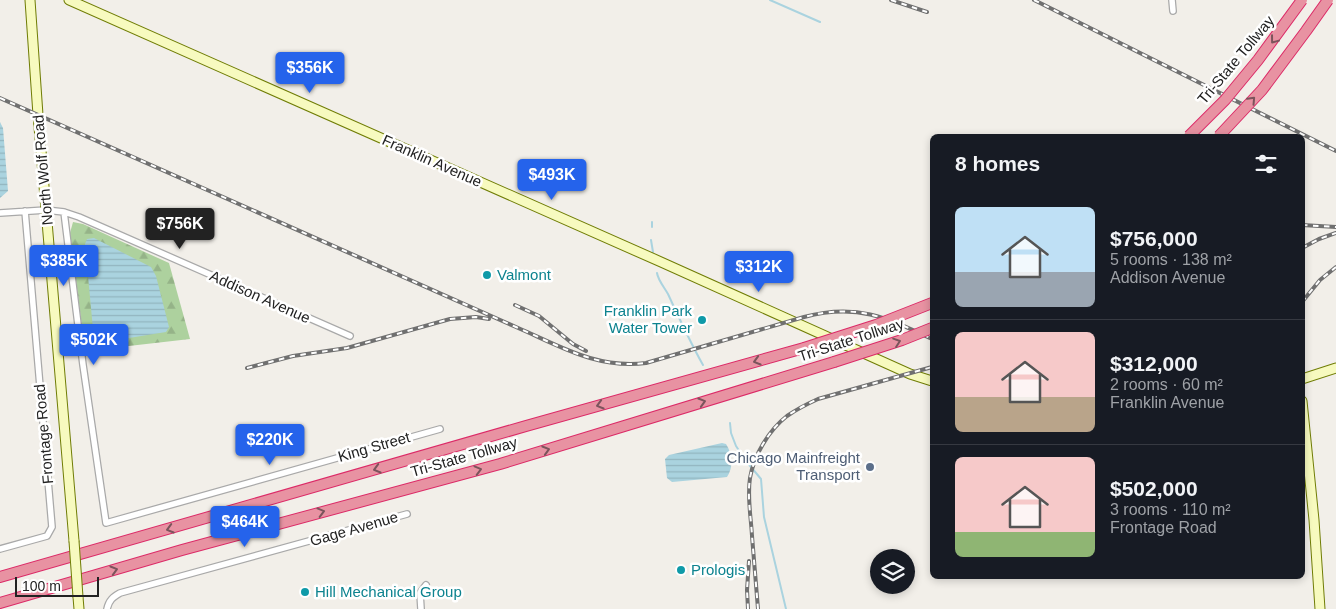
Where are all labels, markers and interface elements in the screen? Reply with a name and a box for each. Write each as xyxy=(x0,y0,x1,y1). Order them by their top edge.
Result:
street label: Tri-State Tollway xyxy=(1194,12,1278,107)
one-way arrow xyxy=(1271,34,1279,43)
pin: $356K xyxy=(275,52,345,94)
text: $356K xyxy=(286,59,334,76)
one-way arrow xyxy=(1246,97,1255,106)
street label: North Wolf Road xyxy=(29,114,56,226)
street label: Franklin Avenue xyxy=(380,131,485,190)
icon: filters xyxy=(1252,150,1280,178)
text: 8 homes xyxy=(955,152,1040,175)
pin: $493K xyxy=(517,158,587,201)
text: $493K xyxy=(528,166,576,183)
pin: $756K xyxy=(145,208,215,250)
text: $756K xyxy=(156,215,204,232)
icon: home xyxy=(995,227,1055,287)
text: $756,000 xyxy=(1110,227,1198,250)
pin: $385K xyxy=(29,244,99,287)
pin: $312K xyxy=(724,250,794,293)
text: 5 rooms · 138 m² xyxy=(1110,251,1232,268)
text: $385K xyxy=(40,252,88,269)
text: $312K xyxy=(735,258,783,275)
place label: Valmont xyxy=(497,266,552,283)
street label: Addison Avenue xyxy=(207,267,313,326)
marker: Valmont xyxy=(481,269,493,281)
text: Addison Avenue xyxy=(1110,269,1225,286)
place label: Franklin Park Water Tower xyxy=(604,302,693,336)
marker: Franklin Park Water Tower xyxy=(696,314,708,326)
street label: Tri-State Tollway xyxy=(796,314,906,365)
pin: $502K xyxy=(59,324,129,366)
text: $502K xyxy=(70,331,118,348)
one-way arrow xyxy=(892,338,900,348)
icon: home xyxy=(995,352,1055,412)
text: $312,000 xyxy=(1110,352,1198,375)
one-way arrow xyxy=(753,356,761,366)
text: 2 rooms · 60 m² xyxy=(1110,376,1223,393)
street label: Frontage Road xyxy=(31,383,56,485)
text: Franklin Avenue xyxy=(1110,394,1224,411)
one-way arrow xyxy=(697,398,705,408)
one-way arrow xyxy=(596,399,605,410)
pin: $220K xyxy=(235,424,305,466)
street label: King Street xyxy=(336,428,413,465)
text: $220K xyxy=(246,431,294,448)
street label: Tri-State Tollway xyxy=(409,433,520,480)
one-way arrow xyxy=(542,445,550,455)
place label: Chicago Mainfreight Transport xyxy=(727,449,861,483)
marker: Chicago Mainfreight Transport xyxy=(864,461,876,473)
one-way arrow xyxy=(373,464,381,474)
one-way arrow xyxy=(474,465,482,475)
icon: home xyxy=(995,477,1055,537)
text: $502,000 xyxy=(1110,477,1198,500)
text: 3 rooms · 110 m² xyxy=(1110,501,1231,518)
pin: $464K xyxy=(210,506,280,548)
street label: Gage Avenue xyxy=(308,508,400,549)
one-way arrow xyxy=(317,508,325,518)
text: $464K xyxy=(221,513,269,530)
text: Frontage Road xyxy=(1110,519,1217,536)
one-way arrow xyxy=(167,523,175,533)
map controls xyxy=(870,549,915,594)
button: layers xyxy=(870,549,915,594)
place label: Prologis xyxy=(691,561,745,578)
marker: Prologis xyxy=(675,564,687,576)
one-way arrow xyxy=(110,565,118,575)
scale bar xyxy=(15,574,99,597)
text: 100 m xyxy=(22,578,61,594)
place label: Hill Mechanical Group xyxy=(315,583,462,600)
marker: Hill Mechanical Group xyxy=(299,586,311,598)

